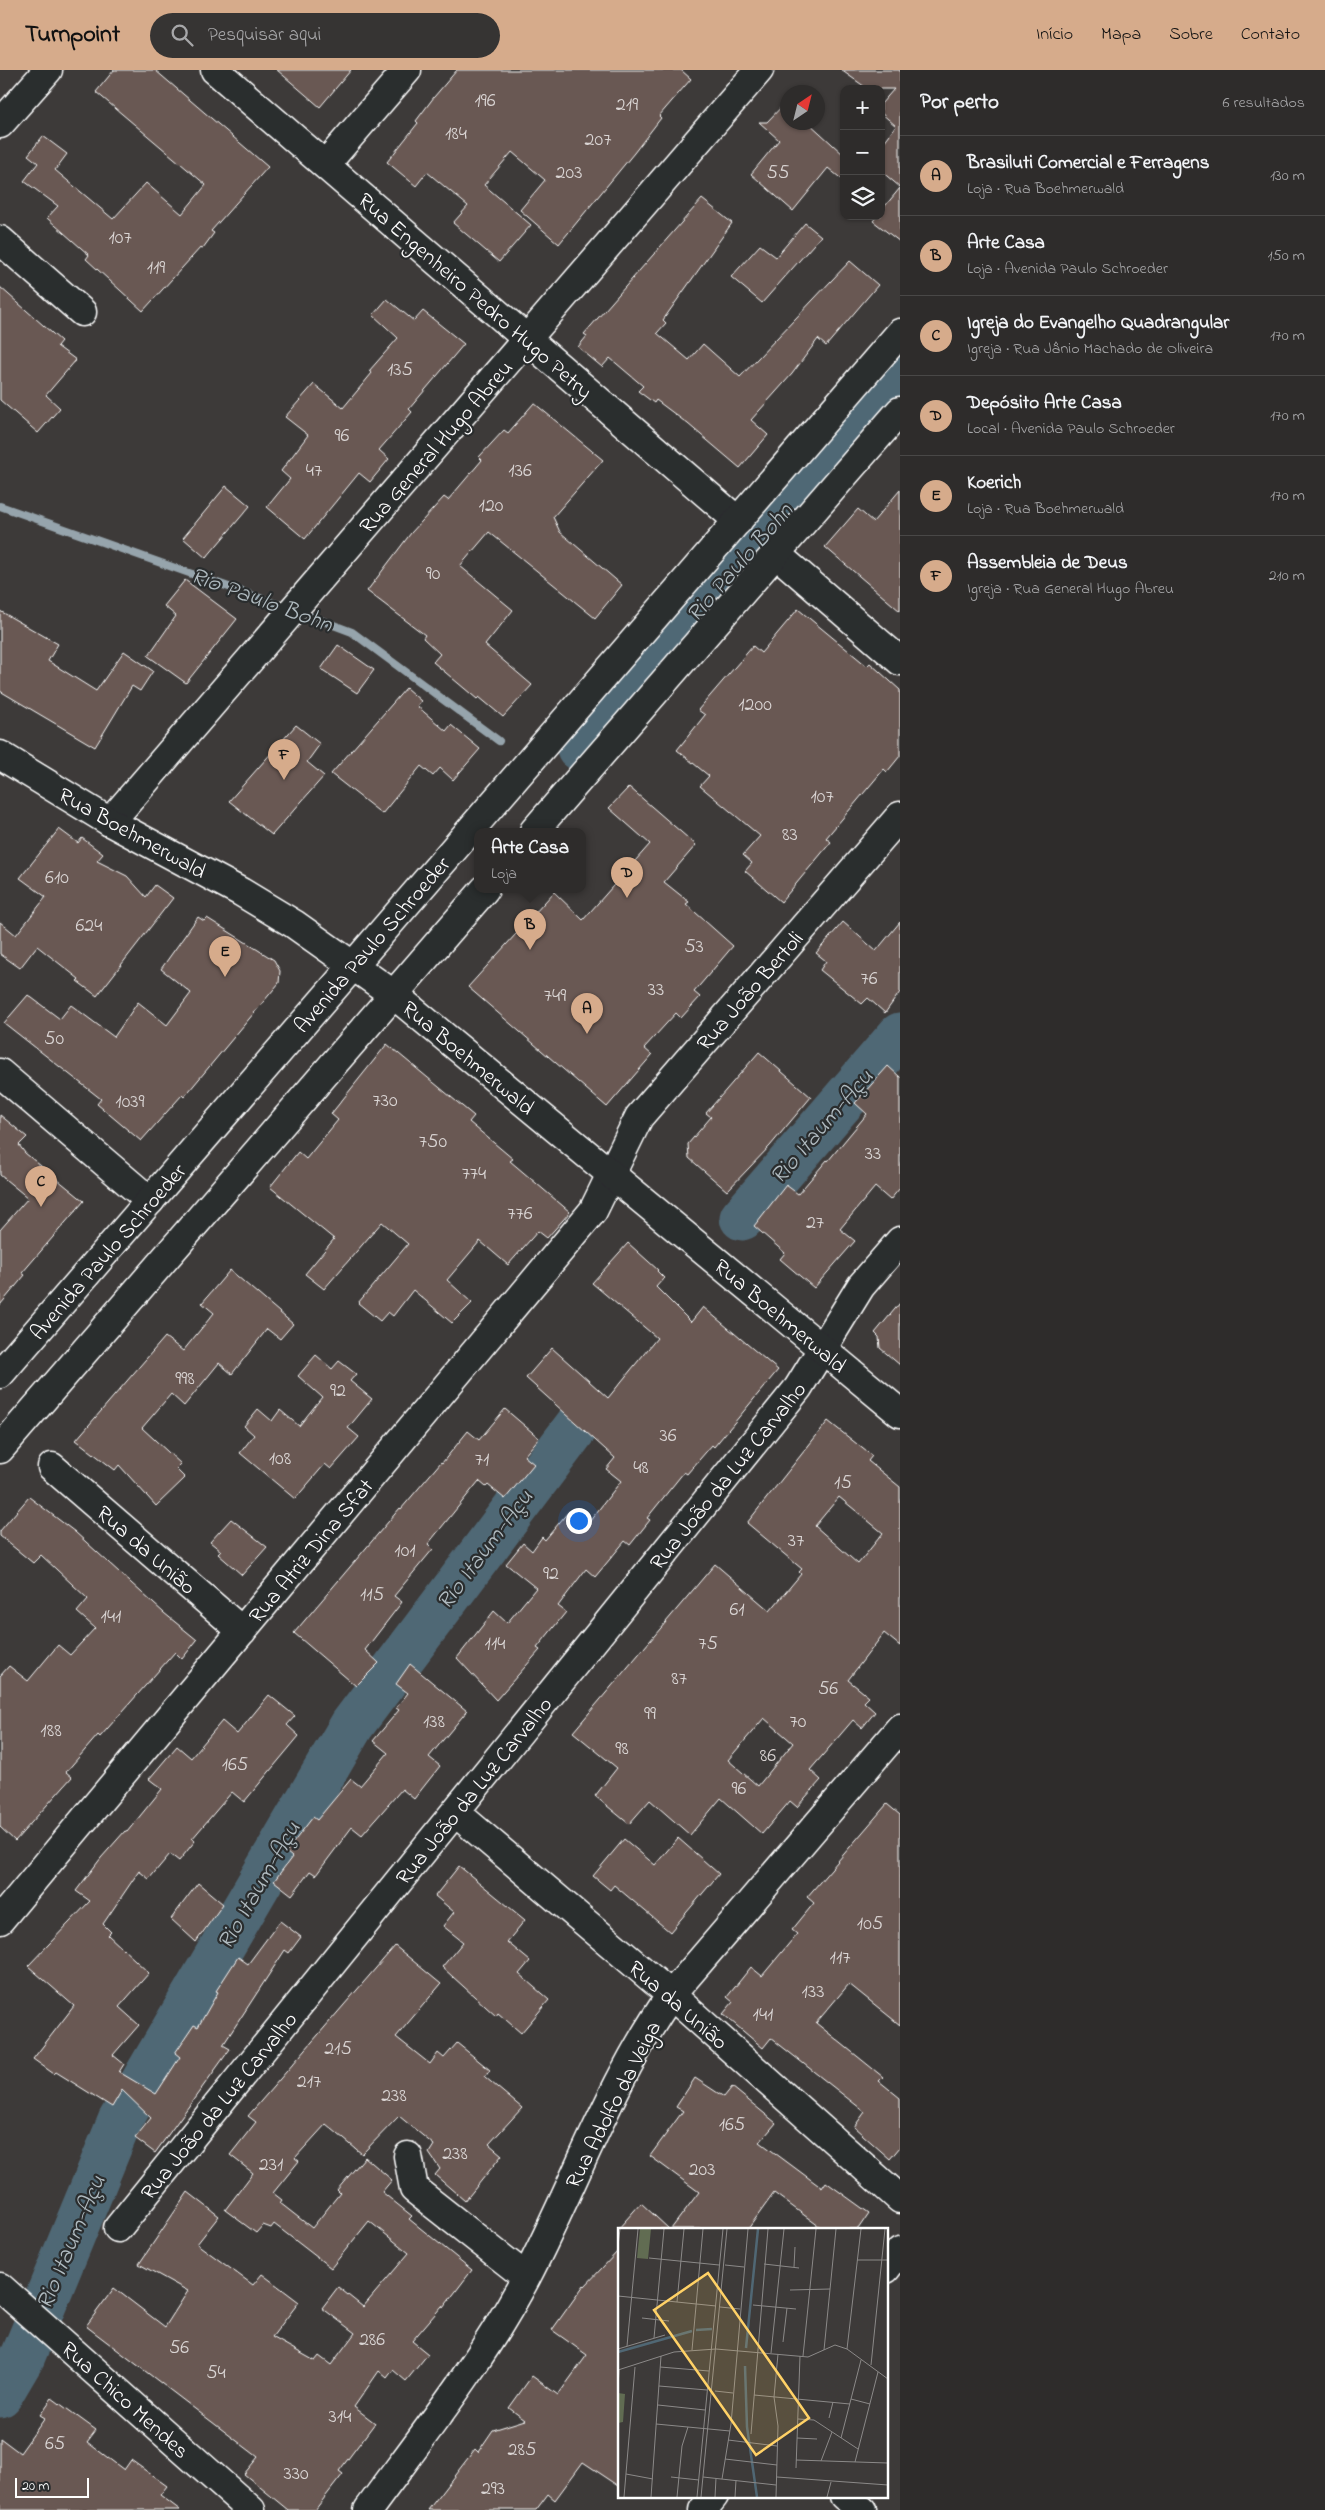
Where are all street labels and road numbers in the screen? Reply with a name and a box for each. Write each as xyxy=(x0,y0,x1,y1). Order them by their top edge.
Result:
street label: Rua Engenheiro Pedro Hugo Petry xyxy=(349,186,599,409)
street label: Rua General Hugo Abreu xyxy=(353,354,523,542)
street label: Rua Boehmerwald xyxy=(52,781,211,889)
street label: Avenida Paulo Schroeder xyxy=(287,850,459,1041)
street label: Rua João Bertoli xyxy=(690,925,812,1059)
street label: Rua Boehmerwald xyxy=(394,994,540,1125)
street label: Avenida Paulo Schroeder xyxy=(23,1157,195,1348)
street label: Rua Boehmerwald xyxy=(706,1252,852,1383)
street label: Rua João da Luz Carvalho xyxy=(643,1376,815,1578)
street label: Rua Atriz Dina Sfat xyxy=(242,1472,383,1631)
street label: Rua da União xyxy=(88,1499,202,1604)
street label: Rua João da Luz Carvalho xyxy=(389,1691,561,1893)
street label: Rua da União xyxy=(620,1954,734,2059)
street label: Rua João da Luz Carvalho xyxy=(134,2006,306,2208)
street label: Rua Adolfo da Veiga xyxy=(559,2016,672,2195)
street label: Rua Chico Mendes xyxy=(53,2335,195,2468)

